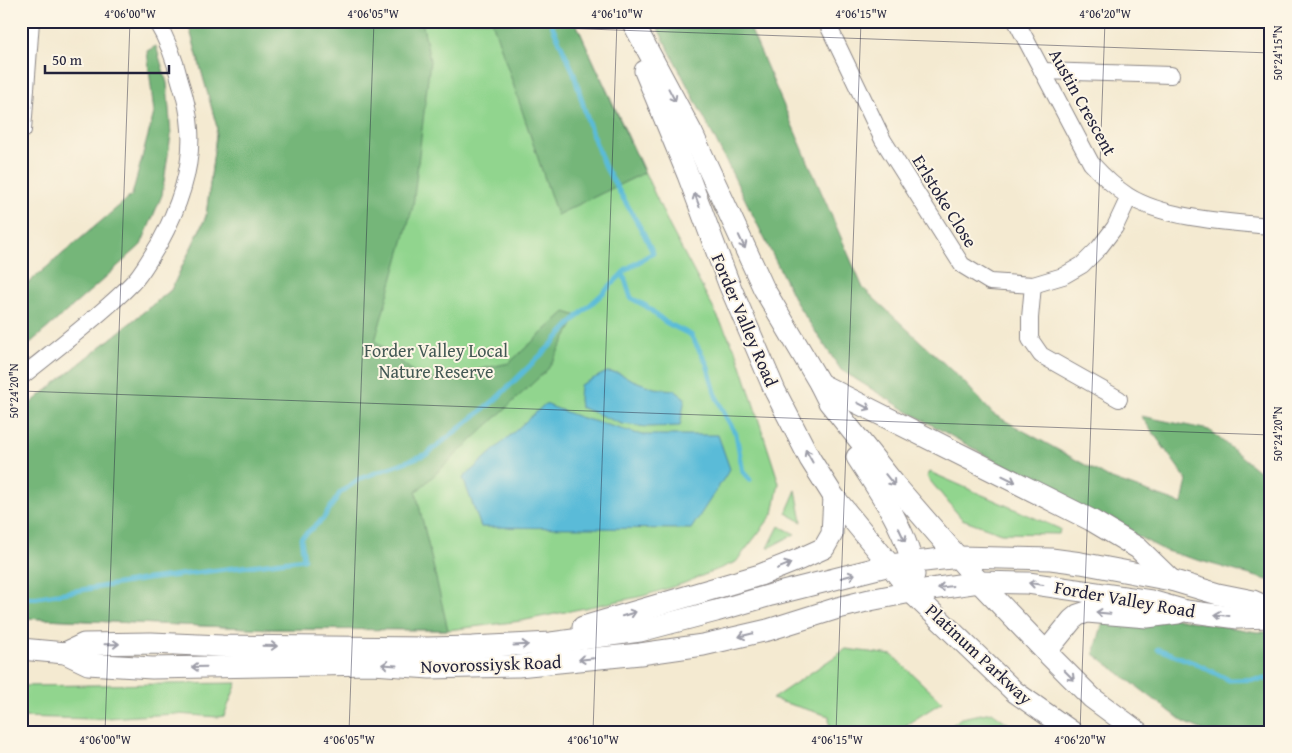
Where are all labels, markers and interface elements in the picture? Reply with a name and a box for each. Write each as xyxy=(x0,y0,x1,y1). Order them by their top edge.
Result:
text: 4°06'00"W xyxy=(104,5,157,22)
text: 4°06'05"W xyxy=(347,5,400,22)
text: 4°06'10"W xyxy=(591,5,644,22)
text: 4°06'15"W xyxy=(835,5,888,22)
text: 4°06'20"W xyxy=(1079,5,1132,22)
text: 50°24'15"N xyxy=(1269,25,1286,81)
scale bar xyxy=(45,42,169,74)
street label: Austin Crescent xyxy=(1042,44,1124,161)
text: 50 m xyxy=(52,49,83,70)
one-way arrow xyxy=(667,88,677,102)
street label: Erlstoke Close xyxy=(906,149,984,253)
one-way arrow xyxy=(692,193,701,208)
one-way arrow xyxy=(737,234,747,249)
street label: Forder Valley Road xyxy=(705,249,785,391)
park label: Forder Valley Local Nature Reserve xyxy=(364,337,508,385)
text: 50°24'20"N xyxy=(5,363,22,419)
one-way arrow xyxy=(856,402,871,411)
text: 50°24'20"N xyxy=(1269,406,1286,462)
one-way arrow xyxy=(803,449,813,464)
one-way arrow xyxy=(885,473,896,486)
one-way arrow xyxy=(1001,475,1016,484)
one-way arrow xyxy=(898,527,908,542)
one-way arrow xyxy=(776,560,791,569)
one-way arrow xyxy=(839,570,855,580)
street label: Forder Valley Road xyxy=(1053,573,1198,625)
one-way arrow xyxy=(1028,579,1044,589)
one-way arrow xyxy=(937,583,953,593)
street label: Platinum Parkway xyxy=(919,597,1039,711)
one-way arrow xyxy=(620,609,636,618)
one-way arrow xyxy=(1095,609,1111,618)
one-way arrow xyxy=(1214,610,1230,620)
one-way arrow xyxy=(739,631,755,640)
one-way arrow xyxy=(104,639,120,649)
one-way arrow xyxy=(513,640,529,649)
one-way arrow xyxy=(262,641,278,651)
street label: Novorossiysk Road xyxy=(420,648,562,680)
one-way arrow xyxy=(578,655,594,664)
one-way arrow xyxy=(381,660,397,669)
one-way arrow xyxy=(192,662,208,671)
one-way arrow xyxy=(1062,669,1075,681)
text: 4°06'00"W xyxy=(79,731,132,748)
text: 4°06'05"W xyxy=(323,731,376,748)
text: 4°06'10"W xyxy=(567,731,620,748)
text: 4°06'15"W xyxy=(811,731,864,748)
text: 4°06'20"W xyxy=(1054,731,1107,748)

